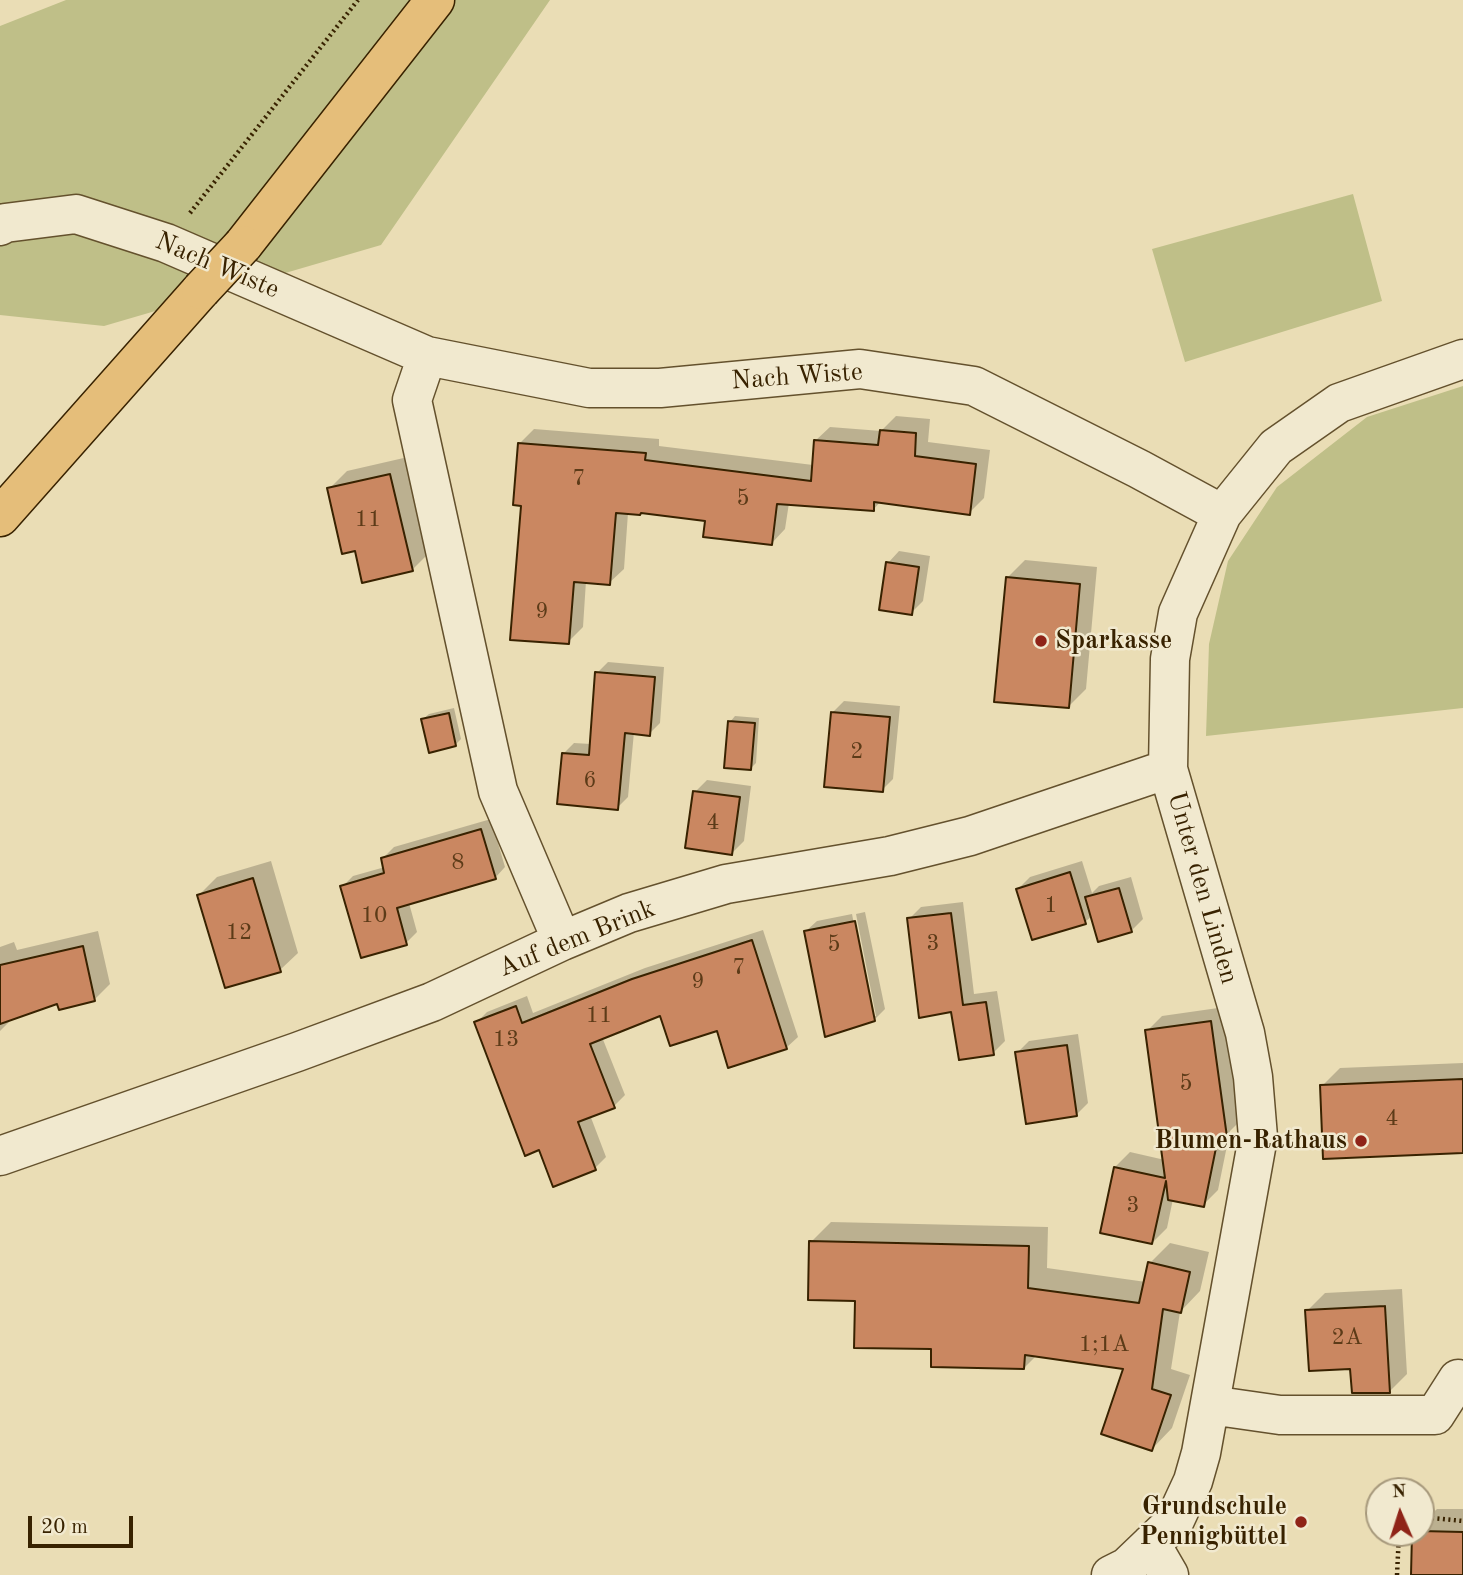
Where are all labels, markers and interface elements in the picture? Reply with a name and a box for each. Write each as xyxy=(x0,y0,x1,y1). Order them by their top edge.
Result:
street label: Nach Wiste xyxy=(150,226,284,306)
street label: Nach Wiste xyxy=(730,357,864,397)
house number: 7 xyxy=(572,465,586,493)
house number: 5 xyxy=(736,485,750,513)
house number: 11 xyxy=(355,506,381,534)
house number: 9 xyxy=(535,598,549,626)
place label: Sparkasse xyxy=(1055,625,1172,657)
marker: Sparkasse xyxy=(1033,633,1049,649)
house number: 2 xyxy=(850,738,864,766)
house number: 6 xyxy=(583,767,597,795)
street label: Unter den Linden xyxy=(1160,788,1244,988)
house number: 4 xyxy=(706,809,720,837)
house number: 8 xyxy=(451,849,465,877)
house number: 1 xyxy=(1044,892,1058,920)
street label: Auf dem Brink xyxy=(494,893,660,985)
house number: 10 xyxy=(361,902,387,930)
house number: 12 xyxy=(226,919,252,947)
house number: 3 xyxy=(926,930,940,958)
house number: 5 xyxy=(827,931,841,959)
house number: 7 xyxy=(732,954,746,982)
house number: 9 xyxy=(691,968,705,996)
house number: 11 xyxy=(586,1002,612,1030)
house number: 13 xyxy=(493,1026,519,1054)
house number: 5 xyxy=(1179,1070,1193,1098)
house number: 4 xyxy=(1385,1105,1399,1133)
place label: Blumen-Rathaus xyxy=(1154,1125,1347,1157)
marker: Blumen-Rathaus xyxy=(1353,1133,1369,1149)
house number: 3 xyxy=(1126,1192,1140,1220)
house number: 2A xyxy=(1332,1324,1362,1352)
house number: 1;1A xyxy=(1079,1331,1129,1359)
north arrow xyxy=(1365,1477,1435,1547)
text: N xyxy=(1391,1483,1407,1502)
place label: Grundschule Pennigbüttel xyxy=(1140,1491,1287,1552)
scale bar xyxy=(32,1502,136,1546)
marker: Grundschule Pennigbüttel xyxy=(1293,1514,1309,1530)
text: 20 m xyxy=(41,1517,88,1538)

